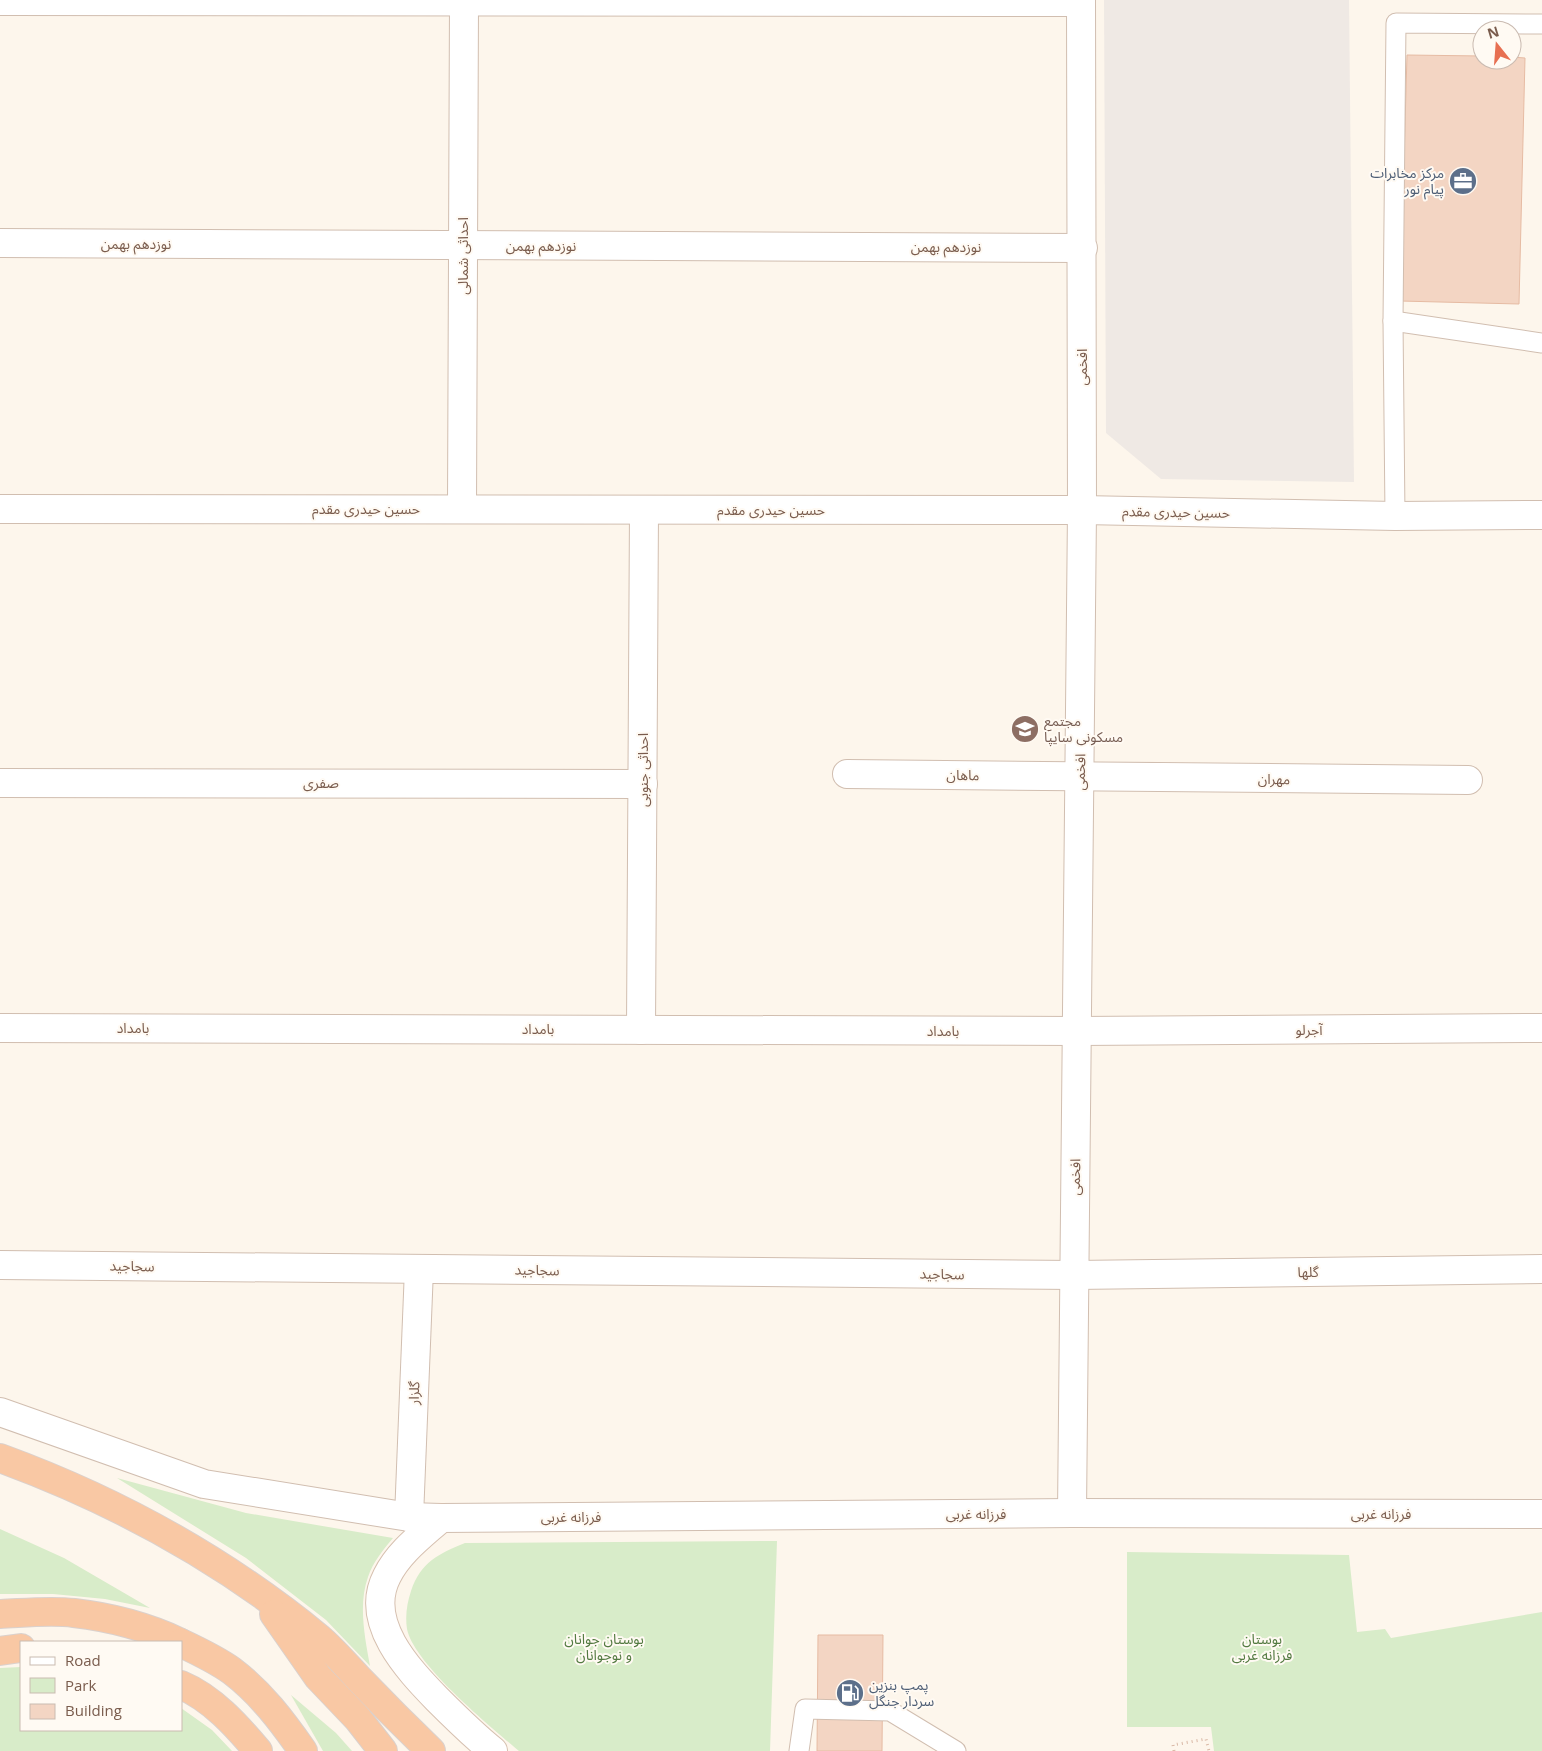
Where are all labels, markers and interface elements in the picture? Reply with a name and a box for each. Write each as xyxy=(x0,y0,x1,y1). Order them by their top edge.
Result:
north arrow xyxy=(1472,20,1522,70)
text: N xyxy=(1485,21,1501,43)
place label: مرکز مخابرات پیام نور xyxy=(1370,163,1444,200)
office icon: مرکز مخابرات پیام نور xyxy=(1448,166,1478,196)
street label: احداثی شمالی xyxy=(453,217,472,295)
street label: نوزدهم بهمن xyxy=(101,234,171,255)
street label: نوزدهم بهمن xyxy=(506,236,576,257)
street label: نوزدهم بهمن xyxy=(911,237,981,258)
street label: افخمی xyxy=(1072,349,1091,385)
street label: حسین حیدری مقدم xyxy=(312,499,420,520)
street label: حسین حیدری مقدم xyxy=(717,500,825,521)
street label: حسین حیدری مقدم xyxy=(1122,501,1230,524)
place label: مجتمع مسکونی سایپا xyxy=(1044,711,1123,747)
school or university icon: مجتمع مسکونی سایپا xyxy=(1010,714,1040,744)
street label: احداثی جنوبی xyxy=(633,733,652,807)
street label: افخمی xyxy=(1070,753,1089,791)
street label: ماهان xyxy=(946,765,980,784)
street label: مهران xyxy=(1258,769,1290,788)
street label: صفری xyxy=(303,773,339,792)
street label: بامداد xyxy=(117,1018,150,1037)
street label: بامداد xyxy=(522,1019,555,1038)
street label: آجرلو xyxy=(1296,1020,1323,1039)
street label: بامداد xyxy=(927,1021,960,1040)
street label: افخمی xyxy=(1065,1158,1084,1196)
street label: سجاجید xyxy=(109,1256,155,1275)
street label: سجاجید xyxy=(514,1260,560,1279)
street label: گلها xyxy=(1297,1262,1319,1281)
street label: سجاجید xyxy=(919,1264,965,1283)
street label: گلزار xyxy=(404,1381,423,1406)
street label: فرزانه غربی xyxy=(946,1504,1006,1523)
street label: فرزانه غربی xyxy=(1351,1504,1411,1523)
street label: فرزانه غربی xyxy=(541,1507,601,1526)
park label: بوستان جوانان و نوجوانان xyxy=(564,1629,644,1664)
park label: بوستان فرزانه غربی xyxy=(1232,1629,1292,1664)
legend xyxy=(20,1641,182,1731)
text: Road xyxy=(65,1650,101,1670)
text: Park xyxy=(65,1675,96,1695)
place label: پمپ بنزین سردار جنگل xyxy=(869,1675,934,1710)
fuel station icon: پمپ بنزین سردار جنگل xyxy=(835,1678,865,1708)
text: Building xyxy=(65,1700,122,1720)

